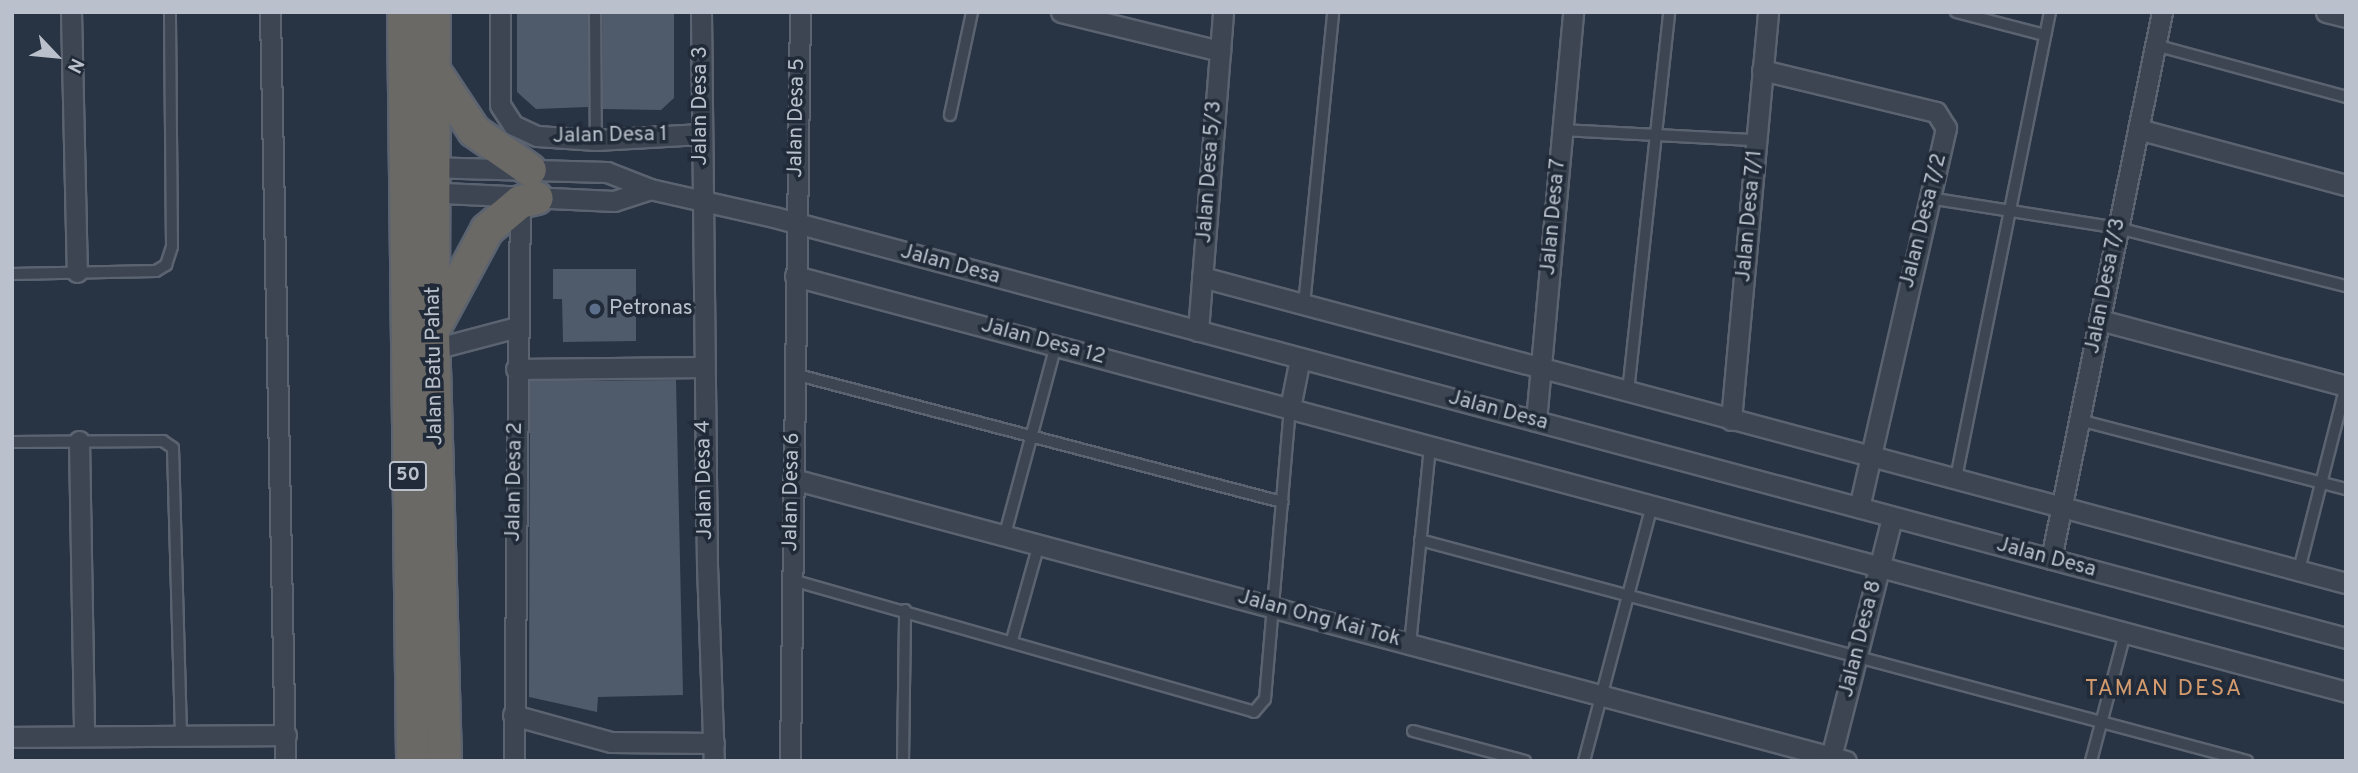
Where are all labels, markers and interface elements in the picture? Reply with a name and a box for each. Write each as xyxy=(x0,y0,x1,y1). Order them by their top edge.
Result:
north arrow xyxy=(21,21,91,91)
street label: Jalan Desa 3 xyxy=(688,46,714,166)
text: N xyxy=(61,54,89,77)
street label: Jalan Desa 5 xyxy=(783,58,811,178)
street label: Jalan Desa 5/3 xyxy=(1192,100,1228,244)
street label: Jalan Desa 1 xyxy=(552,122,668,150)
street label: Jalan Desa 7/1 xyxy=(1732,148,1768,284)
street label: Jalan Desa 7/2 xyxy=(1895,151,1953,291)
street label: Jalan Desa 7 xyxy=(1536,157,1572,277)
street label: Jalan Desa 7/3 xyxy=(2080,216,2132,356)
street label: Jalan Desa xyxy=(897,240,1003,290)
street label: Jalan Batu Pahat xyxy=(421,286,449,446)
place label: Petronas xyxy=(609,296,693,322)
marker: Petronas xyxy=(587,301,603,317)
street label: Jalan Desa 12 xyxy=(978,313,1108,371)
street label: Jalan Desa xyxy=(1445,386,1551,436)
street label: Jalan Desa 4 xyxy=(691,420,719,540)
street label: Jalan Desa 2 xyxy=(501,422,529,542)
street label: Jalan Desa 6 xyxy=(778,432,806,552)
road number: 50 xyxy=(389,461,427,491)
street label: Jalan Desa xyxy=(1993,533,2099,583)
street label: Jalan Desa 8 xyxy=(1834,578,1888,700)
street label: Jalan Ong Kai Tok xyxy=(1234,585,1404,653)
district label: TAMAN DESA xyxy=(2086,676,2242,704)

